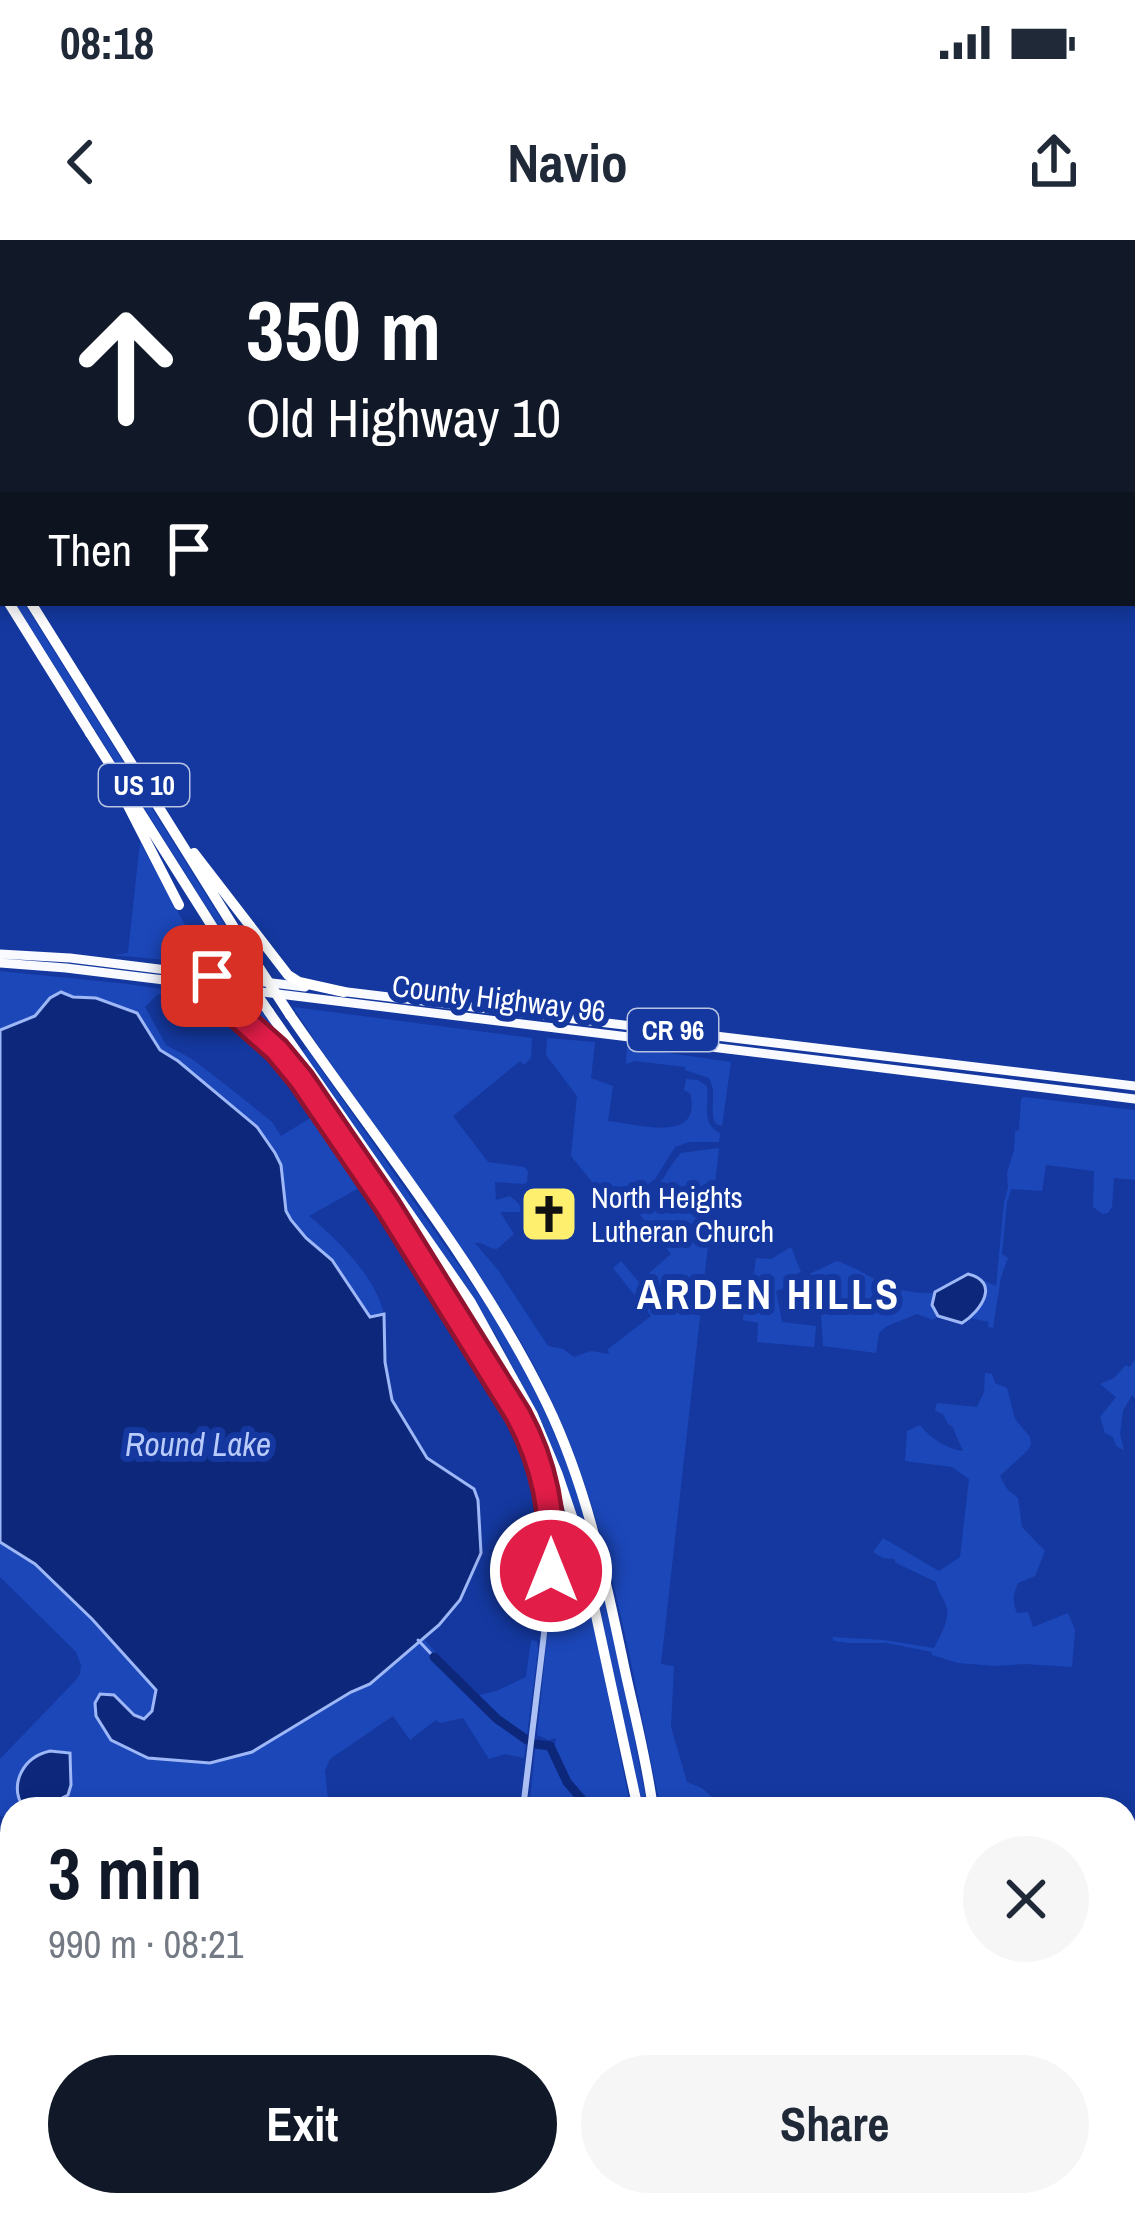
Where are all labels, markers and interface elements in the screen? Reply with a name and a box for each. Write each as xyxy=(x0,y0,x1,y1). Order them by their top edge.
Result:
text: 08:18 xyxy=(60,12,154,73)
text: Navio xyxy=(507,126,628,199)
icon: back xyxy=(48,129,114,195)
icon: share xyxy=(1021,129,1087,195)
text: 350 m xyxy=(246,273,441,386)
icon: ahead xyxy=(48,288,204,444)
text: Old Highway 10 xyxy=(246,381,561,454)
icon: arrive xyxy=(156,516,222,582)
text: Then xyxy=(48,519,132,580)
road number: US 10 xyxy=(99,764,189,806)
pin xyxy=(161,925,263,1027)
icon: arrive xyxy=(179,943,245,1009)
street label: County Highway 96 xyxy=(390,965,608,1031)
road number: CR 96 xyxy=(628,1009,718,1051)
place label: North Heights Lutheran Church xyxy=(591,1177,774,1251)
church icon: North Heights Lutheran Church xyxy=(518,1183,580,1245)
district label: ARDEN HILLS xyxy=(637,1266,901,1322)
water label: Round Lake xyxy=(125,1422,271,1466)
position arrow xyxy=(488,1508,614,1634)
text: 3 min xyxy=(48,1824,202,1921)
button: close xyxy=(963,1836,1089,1962)
text: 990 m · 08:21 xyxy=(48,1918,244,1970)
button: Exit xyxy=(48,2055,557,2193)
button: Share xyxy=(581,2055,1089,2193)

